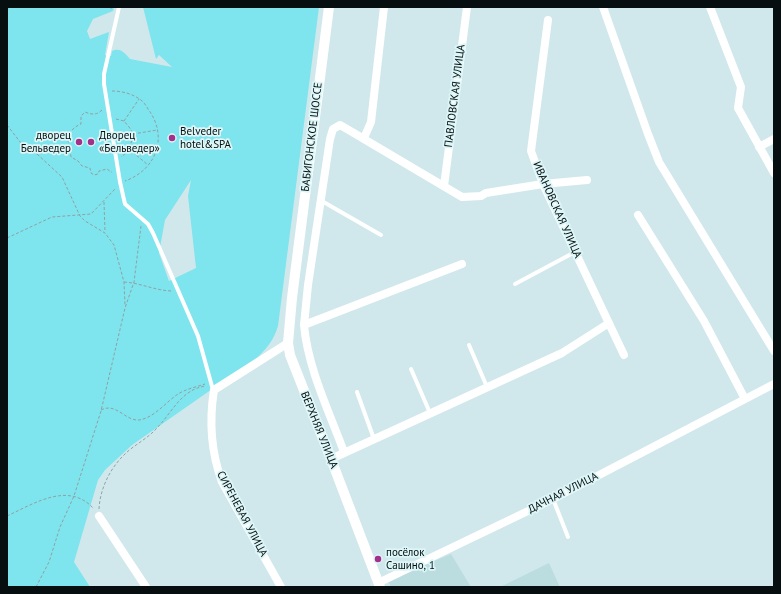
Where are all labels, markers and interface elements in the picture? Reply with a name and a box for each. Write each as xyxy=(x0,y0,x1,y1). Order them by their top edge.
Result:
street label: ПАВЛОВСКАЯ УЛИЦА xyxy=(442,44,468,148)
street label: БАБИГОНСКОЕ ШОССЕ xyxy=(299,82,325,192)
place label: Belveder hotel&SPA xyxy=(180,125,231,151)
place label: дворец Бельведер xyxy=(21,129,71,155)
place label: Дворец «Бельведер» xyxy=(99,129,160,155)
marker: Belveder hotel&SPA xyxy=(167,133,177,143)
marker: дворец Бельведер xyxy=(74,137,84,147)
marker: Дворец «Бельведер» xyxy=(86,137,96,147)
street label: ИВАНОВСКАЯ УЛИЦА xyxy=(530,160,584,260)
street label: ВЕРХНЯЯ УЛИЦА xyxy=(298,390,340,470)
street label: СИРЕНЕВАЯ УЛИЦА xyxy=(214,469,270,559)
street label: ДАЧНАЯ УЛИЦА xyxy=(526,470,600,516)
place label: посёлок Сашино, 1 xyxy=(386,546,435,572)
marker: посёлок Сашино, 1 xyxy=(373,554,383,564)

